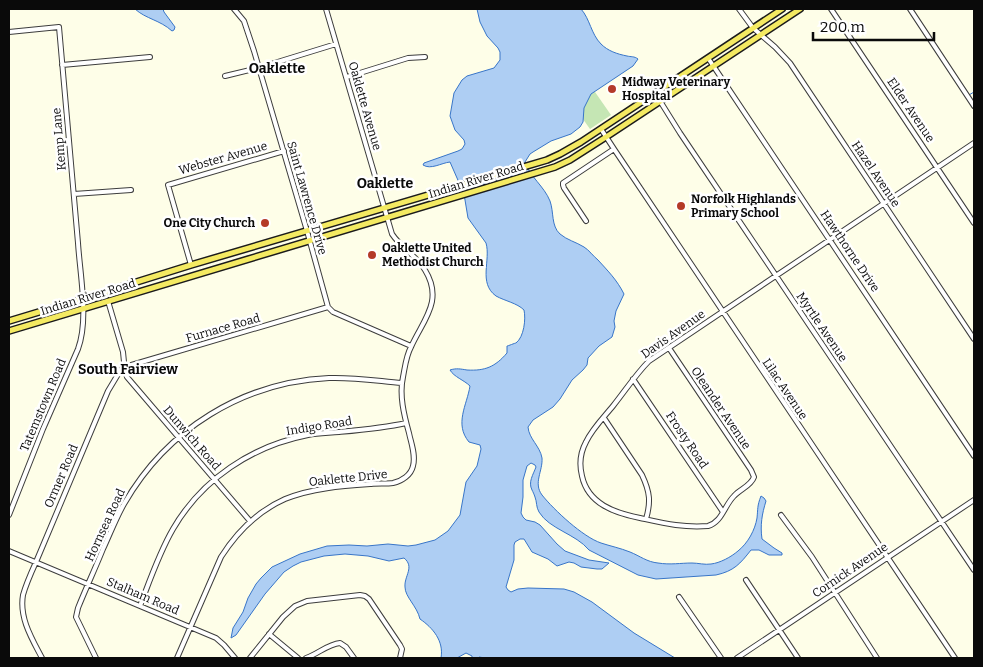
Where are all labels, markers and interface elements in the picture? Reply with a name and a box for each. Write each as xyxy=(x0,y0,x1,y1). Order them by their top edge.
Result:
scale bar xyxy=(813,10,934,42)
text: 200 m xyxy=(820,18,865,36)
district label: Oaklette xyxy=(249,60,306,77)
street label: Oaklette Avenue xyxy=(346,60,384,152)
place label: Midway Veterinary Hospital xyxy=(622,75,730,103)
street label: Elder Avenue xyxy=(884,75,938,145)
marker: Midway Veterinary Hospital xyxy=(606,83,618,95)
street label: Kemp Lane xyxy=(49,107,69,171)
street label: Hazel Avenue xyxy=(849,138,903,210)
street label: Webster Avenue xyxy=(177,139,269,177)
street label: Saint Lawrence Drive xyxy=(284,140,330,256)
street label: Indian River Road xyxy=(427,159,525,201)
district label: Oaklette xyxy=(357,175,414,192)
place label: Norfolk Highlands Primary School xyxy=(691,192,796,220)
marker: Norfolk Highlands Primary School xyxy=(675,200,687,212)
street label: Hawthorne Drive xyxy=(818,208,882,294)
place label: One City Church xyxy=(164,216,255,230)
marker: One City Church xyxy=(259,217,271,229)
place label: Oaklette United Methodist Church xyxy=(382,241,484,269)
marker: Oaklette United Methodist Church xyxy=(366,249,378,261)
street label: Indian River Road xyxy=(39,276,137,318)
street label: Myrtle Avenue xyxy=(794,290,850,364)
street label: Davis Avenue xyxy=(638,307,708,361)
street label: Furnace Road xyxy=(184,311,262,345)
street label: Tatemstown Road xyxy=(17,356,69,454)
street label: Lilac Avenue xyxy=(759,356,811,422)
district label: South Fairview xyxy=(78,361,178,378)
street label: Oleander Avenue xyxy=(688,364,754,452)
street label: Dunwich Road xyxy=(160,403,224,473)
street label: Frosty Road xyxy=(663,409,711,471)
street label: Indigo Road xyxy=(285,414,353,438)
street label: Ormer Road xyxy=(41,442,81,510)
street label: Oaklette Drive xyxy=(308,467,388,489)
street label: Hornsea Road xyxy=(82,486,128,564)
street label: Cornick Avenue xyxy=(810,540,890,600)
street label: Stalham Road xyxy=(105,574,181,618)

